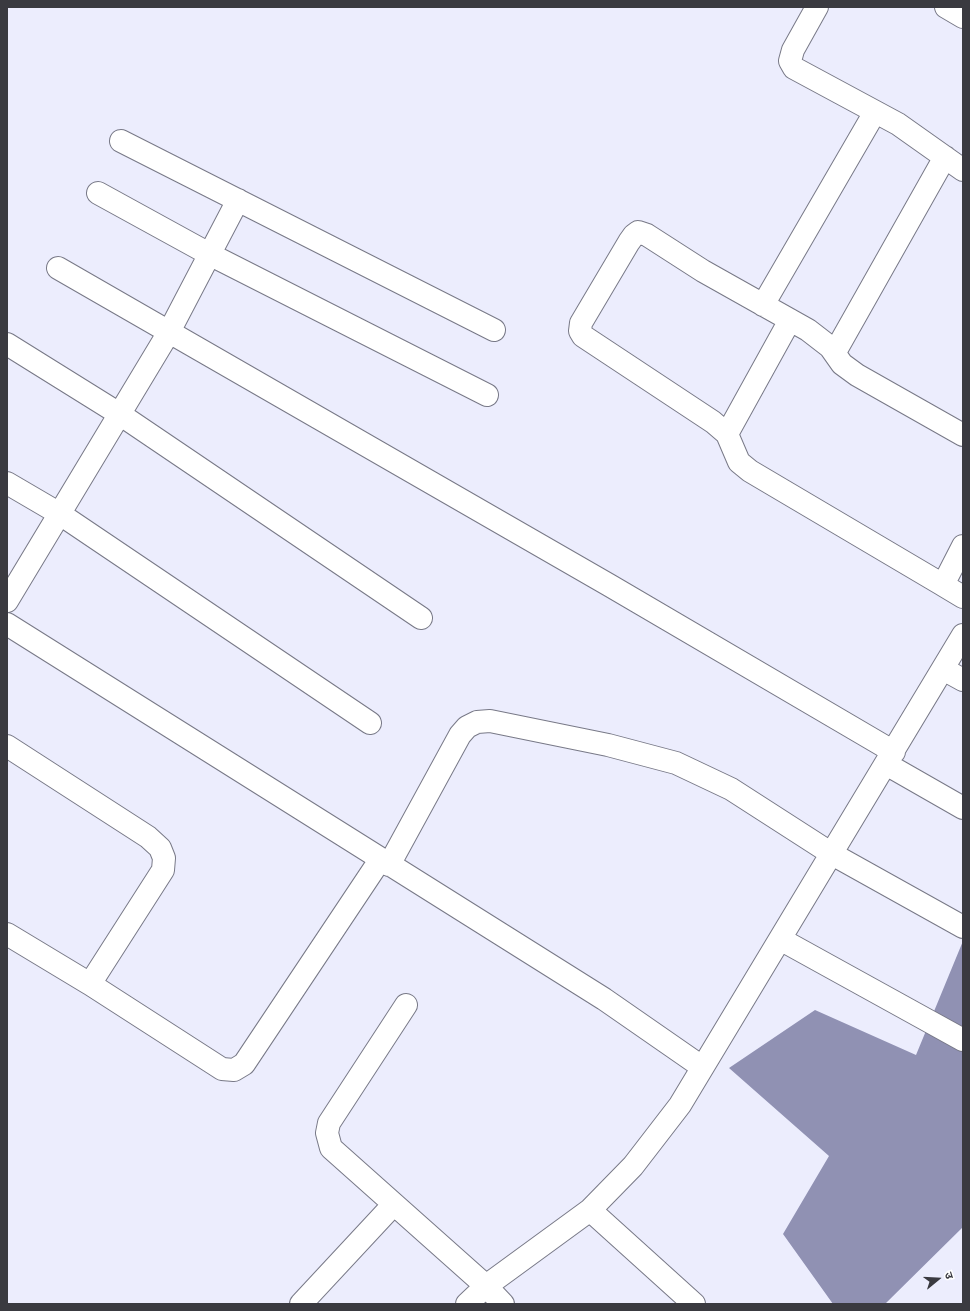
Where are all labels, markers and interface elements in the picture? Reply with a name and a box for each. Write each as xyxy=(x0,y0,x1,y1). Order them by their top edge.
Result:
north arrow xyxy=(918,1259,958,1299)
text: उ xyxy=(942,1270,957,1281)

